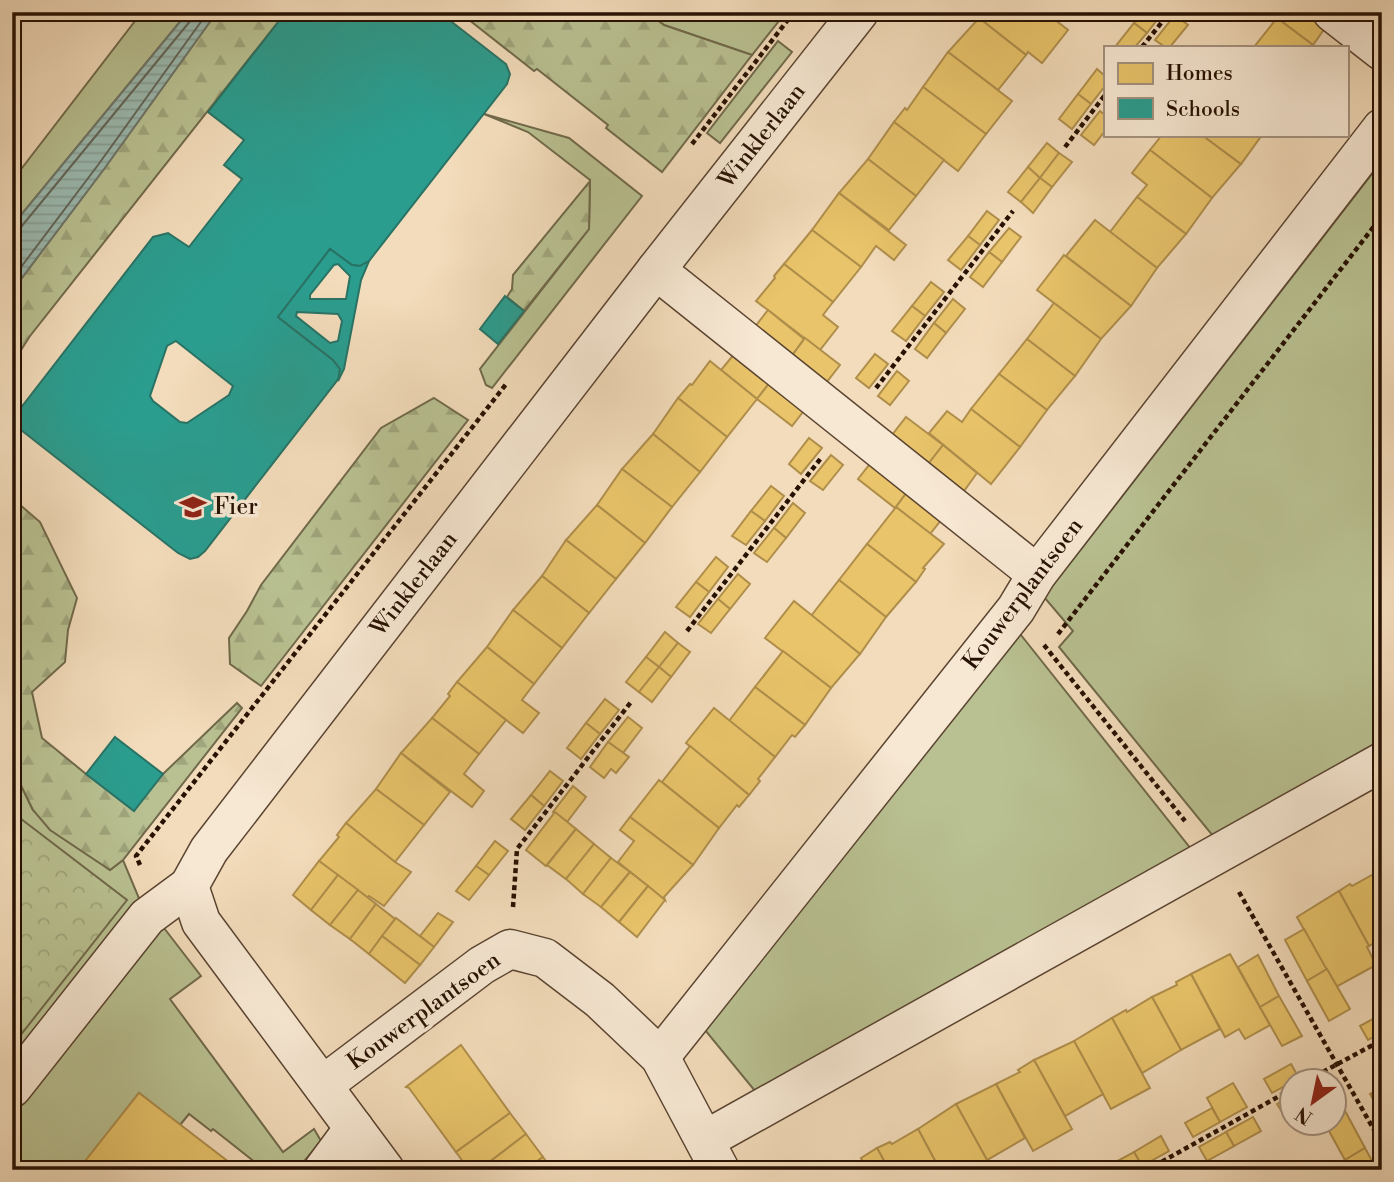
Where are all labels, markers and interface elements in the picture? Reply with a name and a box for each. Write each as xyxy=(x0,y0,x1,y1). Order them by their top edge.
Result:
legend xyxy=(1104,46,1348,136)
text: Homes xyxy=(1166,61,1233,87)
street label: Winklerlaan xyxy=(712,78,812,195)
text: Schools xyxy=(1166,97,1240,123)
school or university icon: Fier xyxy=(178,492,208,522)
place label: Fier xyxy=(214,493,258,521)
street label: Kouwerplantsoen xyxy=(957,513,1089,675)
street label: Winklerlaan xyxy=(364,526,464,643)
street label: Kouwerplantsoen xyxy=(342,946,506,1076)
north arrow xyxy=(1278,1066,1348,1136)
text: N xyxy=(1291,1101,1317,1130)

